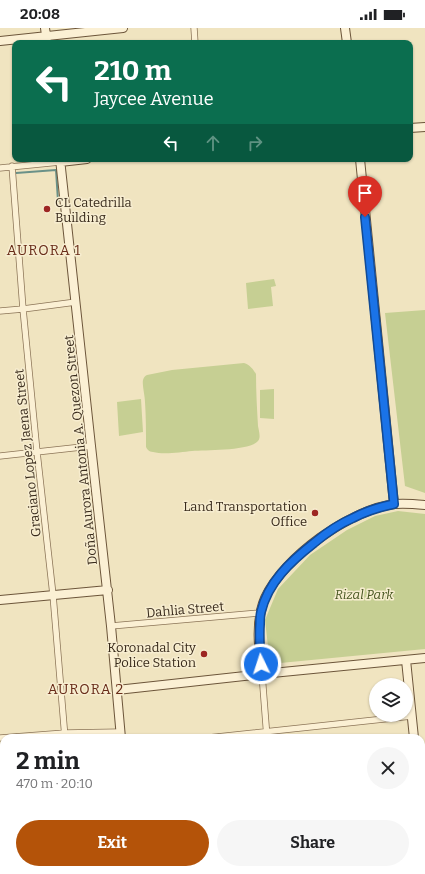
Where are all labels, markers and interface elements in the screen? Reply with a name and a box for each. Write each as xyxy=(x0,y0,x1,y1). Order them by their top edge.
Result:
text: 20:08 xyxy=(20,5,60,23)
text: 210 m xyxy=(94,54,171,87)
icon: left xyxy=(28,56,80,108)
text: Jaycee Avenue xyxy=(94,88,213,110)
icon: left xyxy=(160,132,182,154)
icon: ahead xyxy=(202,132,224,154)
icon: right xyxy=(244,132,266,154)
pin xyxy=(348,176,382,217)
icon: arrive xyxy=(354,182,376,204)
place label: CL Catedrilla Building xyxy=(55,195,132,225)
marker: CL Catedrilla Building xyxy=(42,204,52,214)
district label: AURORA 1 xyxy=(7,242,81,259)
street label: Doña Aurora Antonia A. Quezon Street xyxy=(61,334,100,566)
street label: Graciano Lopez Jaena Street xyxy=(11,368,44,538)
place label: Land Transportation Office xyxy=(183,499,308,529)
marker: Land Transportation Office xyxy=(310,508,320,518)
park label: Rizal Park xyxy=(335,587,394,602)
street label: Dahlia Street xyxy=(145,599,225,620)
place label: Koronadal City Police Station xyxy=(107,640,197,670)
position arrow xyxy=(240,643,282,685)
marker: Koronadal City Police Station xyxy=(199,649,209,659)
map controls xyxy=(369,678,413,722)
button: layers xyxy=(369,678,413,722)
district label: AURORA 2 xyxy=(48,681,124,698)
text: 2 min xyxy=(16,747,80,775)
button: close xyxy=(367,747,409,789)
text: 470 m · 20:10 xyxy=(16,776,93,791)
button: Exit xyxy=(16,820,209,866)
button: Share xyxy=(217,820,409,866)

